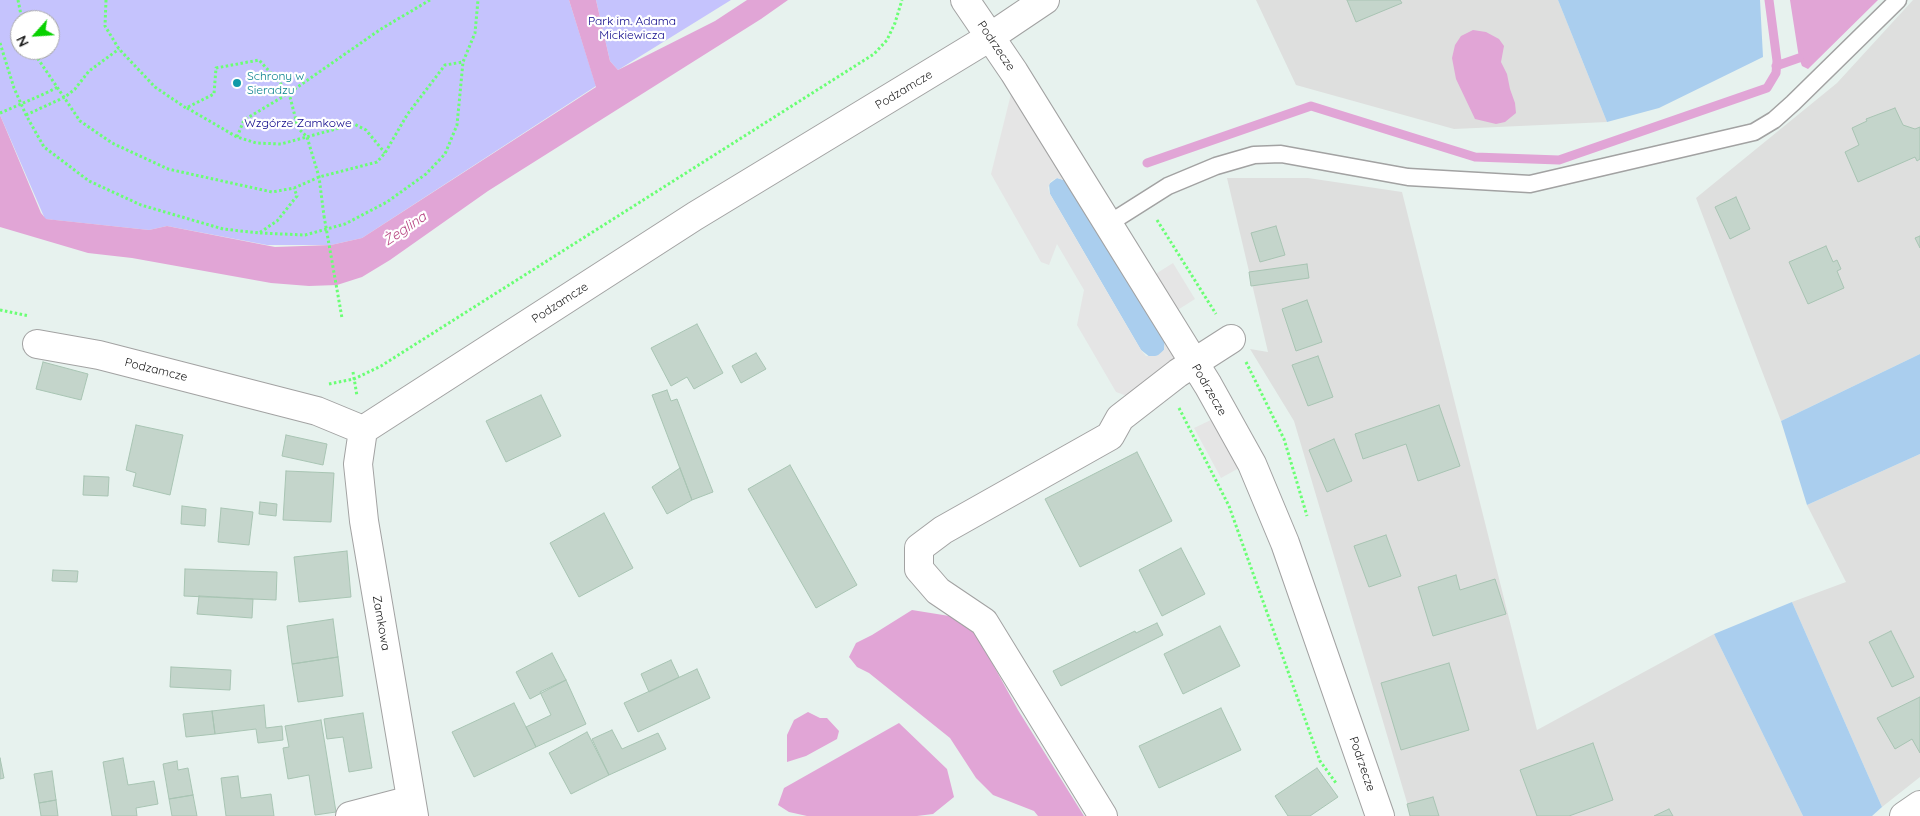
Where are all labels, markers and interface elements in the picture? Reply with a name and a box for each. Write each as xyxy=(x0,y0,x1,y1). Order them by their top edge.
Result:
north arrow xyxy=(10,10,60,60)
park label: Park im. Adama Mickiewicza xyxy=(588,14,676,42)
street label: Podrzecze xyxy=(974,18,1018,74)
text: N xyxy=(12,33,33,50)
street label: Podzamcze xyxy=(873,67,935,113)
place label: Schrony w Sieradzu xyxy=(247,69,304,97)
marker: Schrony w Sieradzu xyxy=(231,77,243,89)
park label: Wzgórze Zamkowe xyxy=(244,116,352,130)
water label: Żeglina xyxy=(380,209,430,249)
street label: Podzamcze xyxy=(529,279,591,327)
street label: Podzamcze xyxy=(123,355,189,385)
street label: Podrzecze xyxy=(1188,362,1230,418)
street label: Zamkowa xyxy=(369,594,393,652)
street label: Podrzecze xyxy=(1346,735,1378,793)

